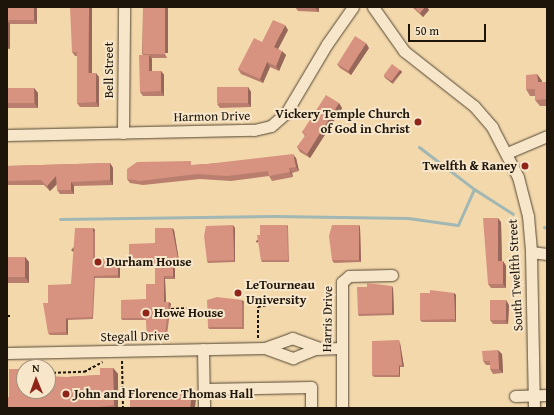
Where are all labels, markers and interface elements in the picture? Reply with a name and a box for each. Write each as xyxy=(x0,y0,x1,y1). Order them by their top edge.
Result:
scale bar xyxy=(410,16,488,42)
text: 50 m xyxy=(415,22,439,39)
street label: Bell Street xyxy=(101,42,117,98)
place label: Vickery Temple Church of God in Christ xyxy=(275,107,410,138)
street label: Harmon Drive xyxy=(174,109,250,125)
marker: Vickery Temple Church of God in Christ xyxy=(413,117,423,127)
place label: Twelfth & Raney xyxy=(422,158,517,174)
marker: Twelfth & Raney xyxy=(520,161,530,171)
street label: South Twelfth Street xyxy=(505,218,527,332)
place label: Durham House xyxy=(106,254,192,270)
marker: Durham House xyxy=(93,257,103,267)
place label: LeTourneau University xyxy=(246,278,315,309)
street label: Harris Drive xyxy=(320,286,336,352)
marker: LeTourneau University xyxy=(233,288,243,298)
place label: Howe House xyxy=(154,305,223,321)
marker: Howe House xyxy=(141,308,151,318)
street label: Stegall Drive xyxy=(100,329,170,345)
north arrow xyxy=(16,359,56,399)
text: N xyxy=(32,360,40,376)
place label: John and Florence Thomas Hall xyxy=(74,386,253,402)
marker: John and Florence Thomas Hall xyxy=(61,389,71,399)

